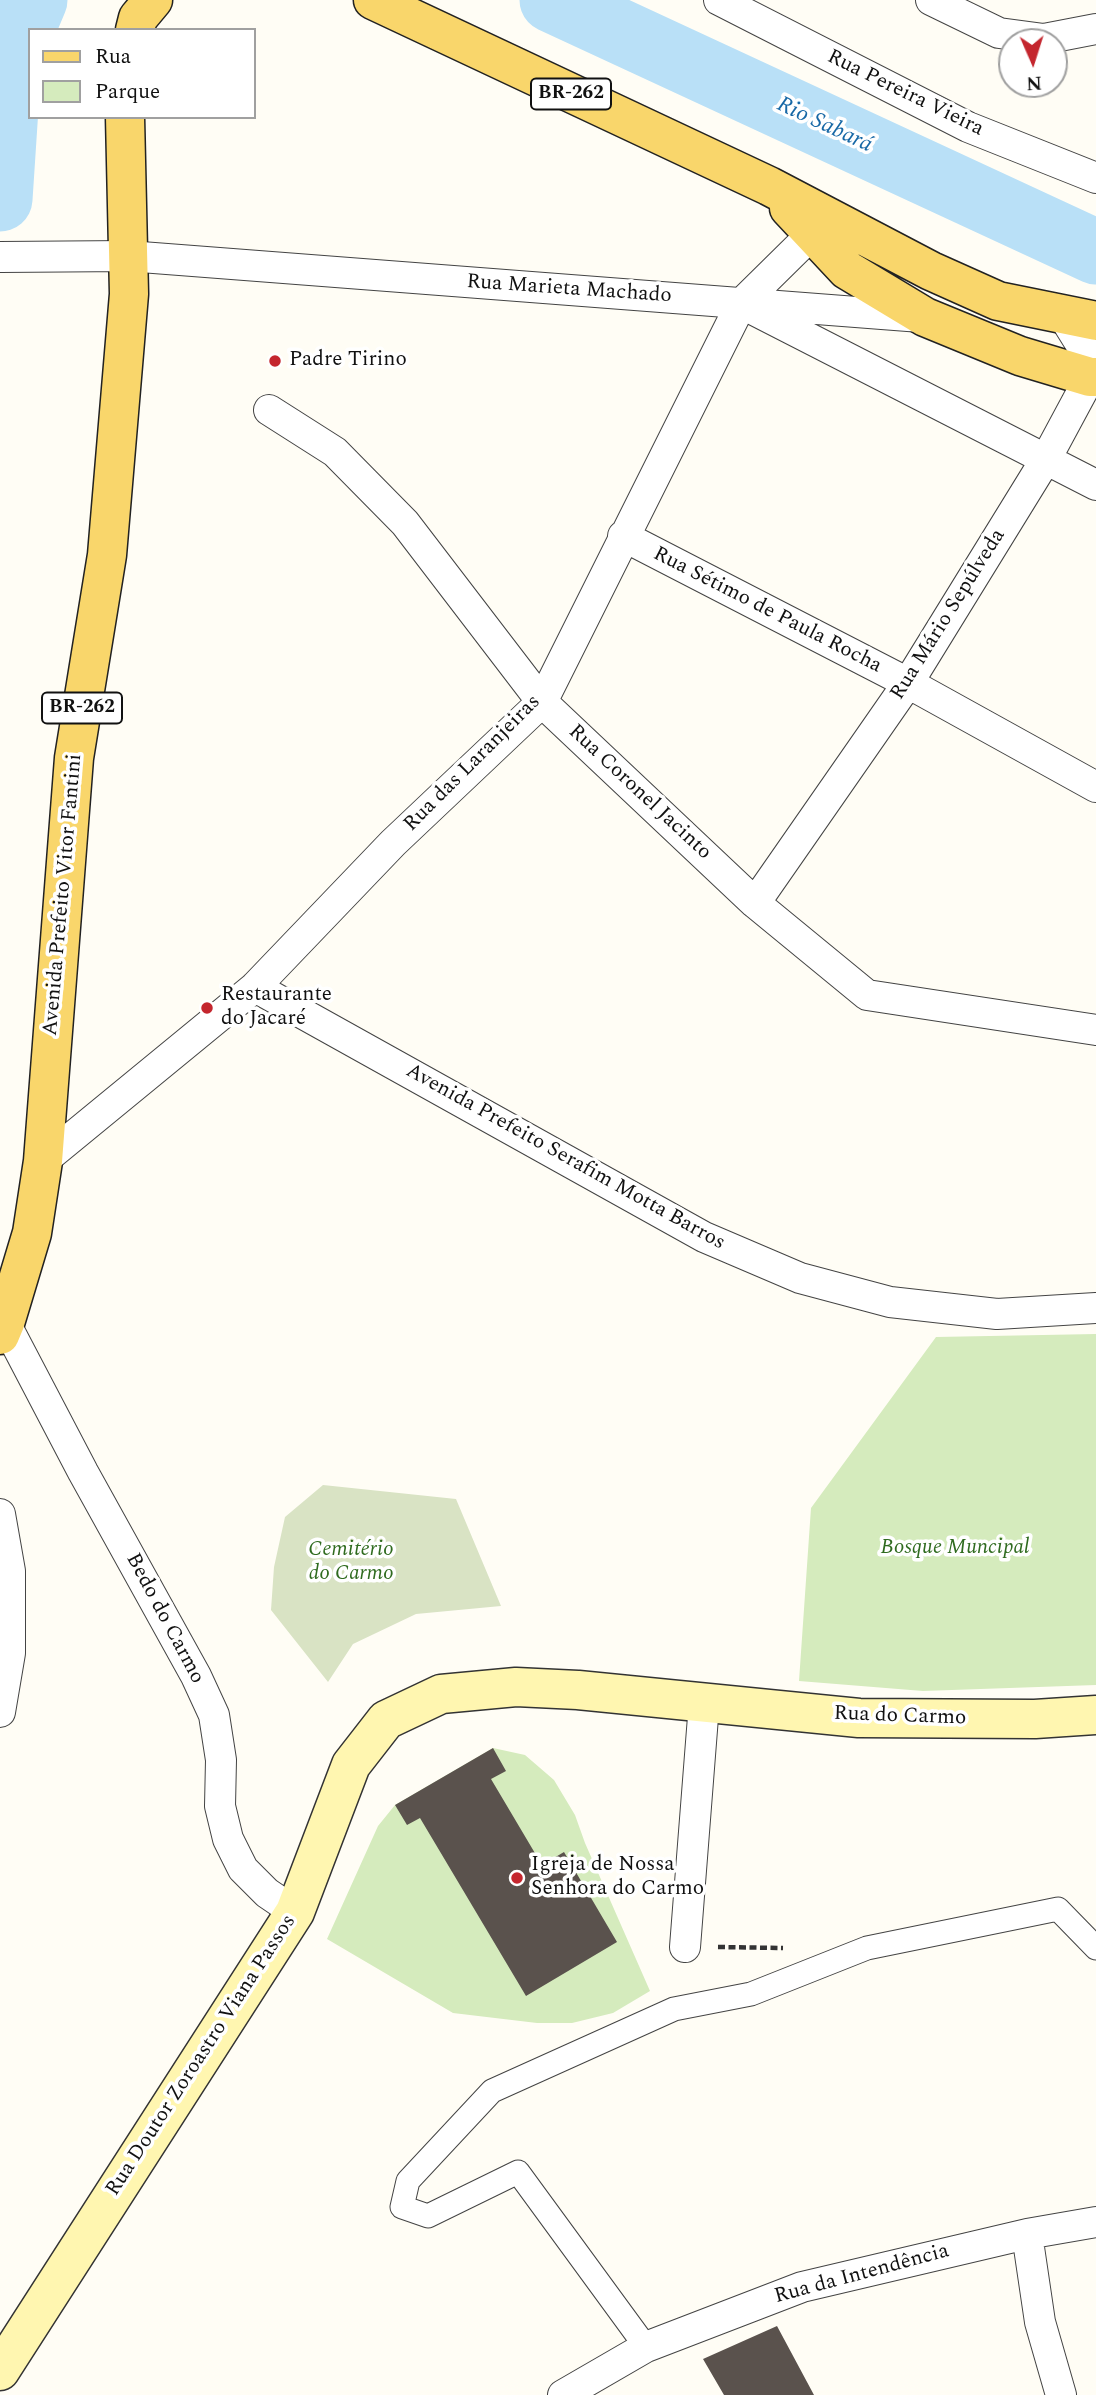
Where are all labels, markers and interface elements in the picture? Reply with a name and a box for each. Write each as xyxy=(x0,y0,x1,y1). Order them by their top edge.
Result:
legend xyxy=(28,28,256,119)
north arrow xyxy=(998,28,1068,98)
text: Rua xyxy=(95,41,131,73)
street label: Rua Pereira Vieira xyxy=(823,45,987,143)
text: N xyxy=(1026,68,1043,97)
text: Parque xyxy=(95,76,160,108)
road number: BR-262 xyxy=(531,78,611,110)
water label: Rio Sabará xyxy=(772,92,876,160)
street label: Rua Marieta Machado xyxy=(466,270,672,310)
place label: Padre Tirino xyxy=(289,348,407,374)
marker: Padre Tirino xyxy=(267,353,283,369)
street label: Rua Mário Sepúlveda xyxy=(886,525,1012,705)
street label: Rua Sétimo de Paula Rocha xyxy=(648,542,886,680)
street label: Rua das Laranjeiras xyxy=(399,690,547,838)
road number: BR-262 xyxy=(42,692,122,723)
street label: Rua Coronel Jacinto xyxy=(562,720,716,866)
street label: Avenida Prefeito Vitor Fantini xyxy=(39,753,89,1037)
place label: Restaurante do Jacaré xyxy=(221,983,332,1033)
marker: Restaurante do Jacaré xyxy=(199,1000,215,1016)
street label: Avenida Prefeito Serafim Motta Barros xyxy=(401,1059,729,1257)
park label: Bosque Muncipal xyxy=(881,1536,1029,1562)
park label: Cemitério do Carmo xyxy=(308,1538,394,1588)
street label: Bedo do Carmo xyxy=(119,1549,209,1689)
street label: Rua do Carmo xyxy=(833,1702,967,1732)
place label: Igreja de Nossa Senhora do Carmo xyxy=(531,1853,704,1903)
marker: Igreja de Nossa Senhora do Carmo xyxy=(509,1870,525,1886)
street label: Rua Doutor Zoroastro Viana Passos xyxy=(101,1911,303,2201)
street label: Rua da Intendência xyxy=(772,2240,952,2310)

